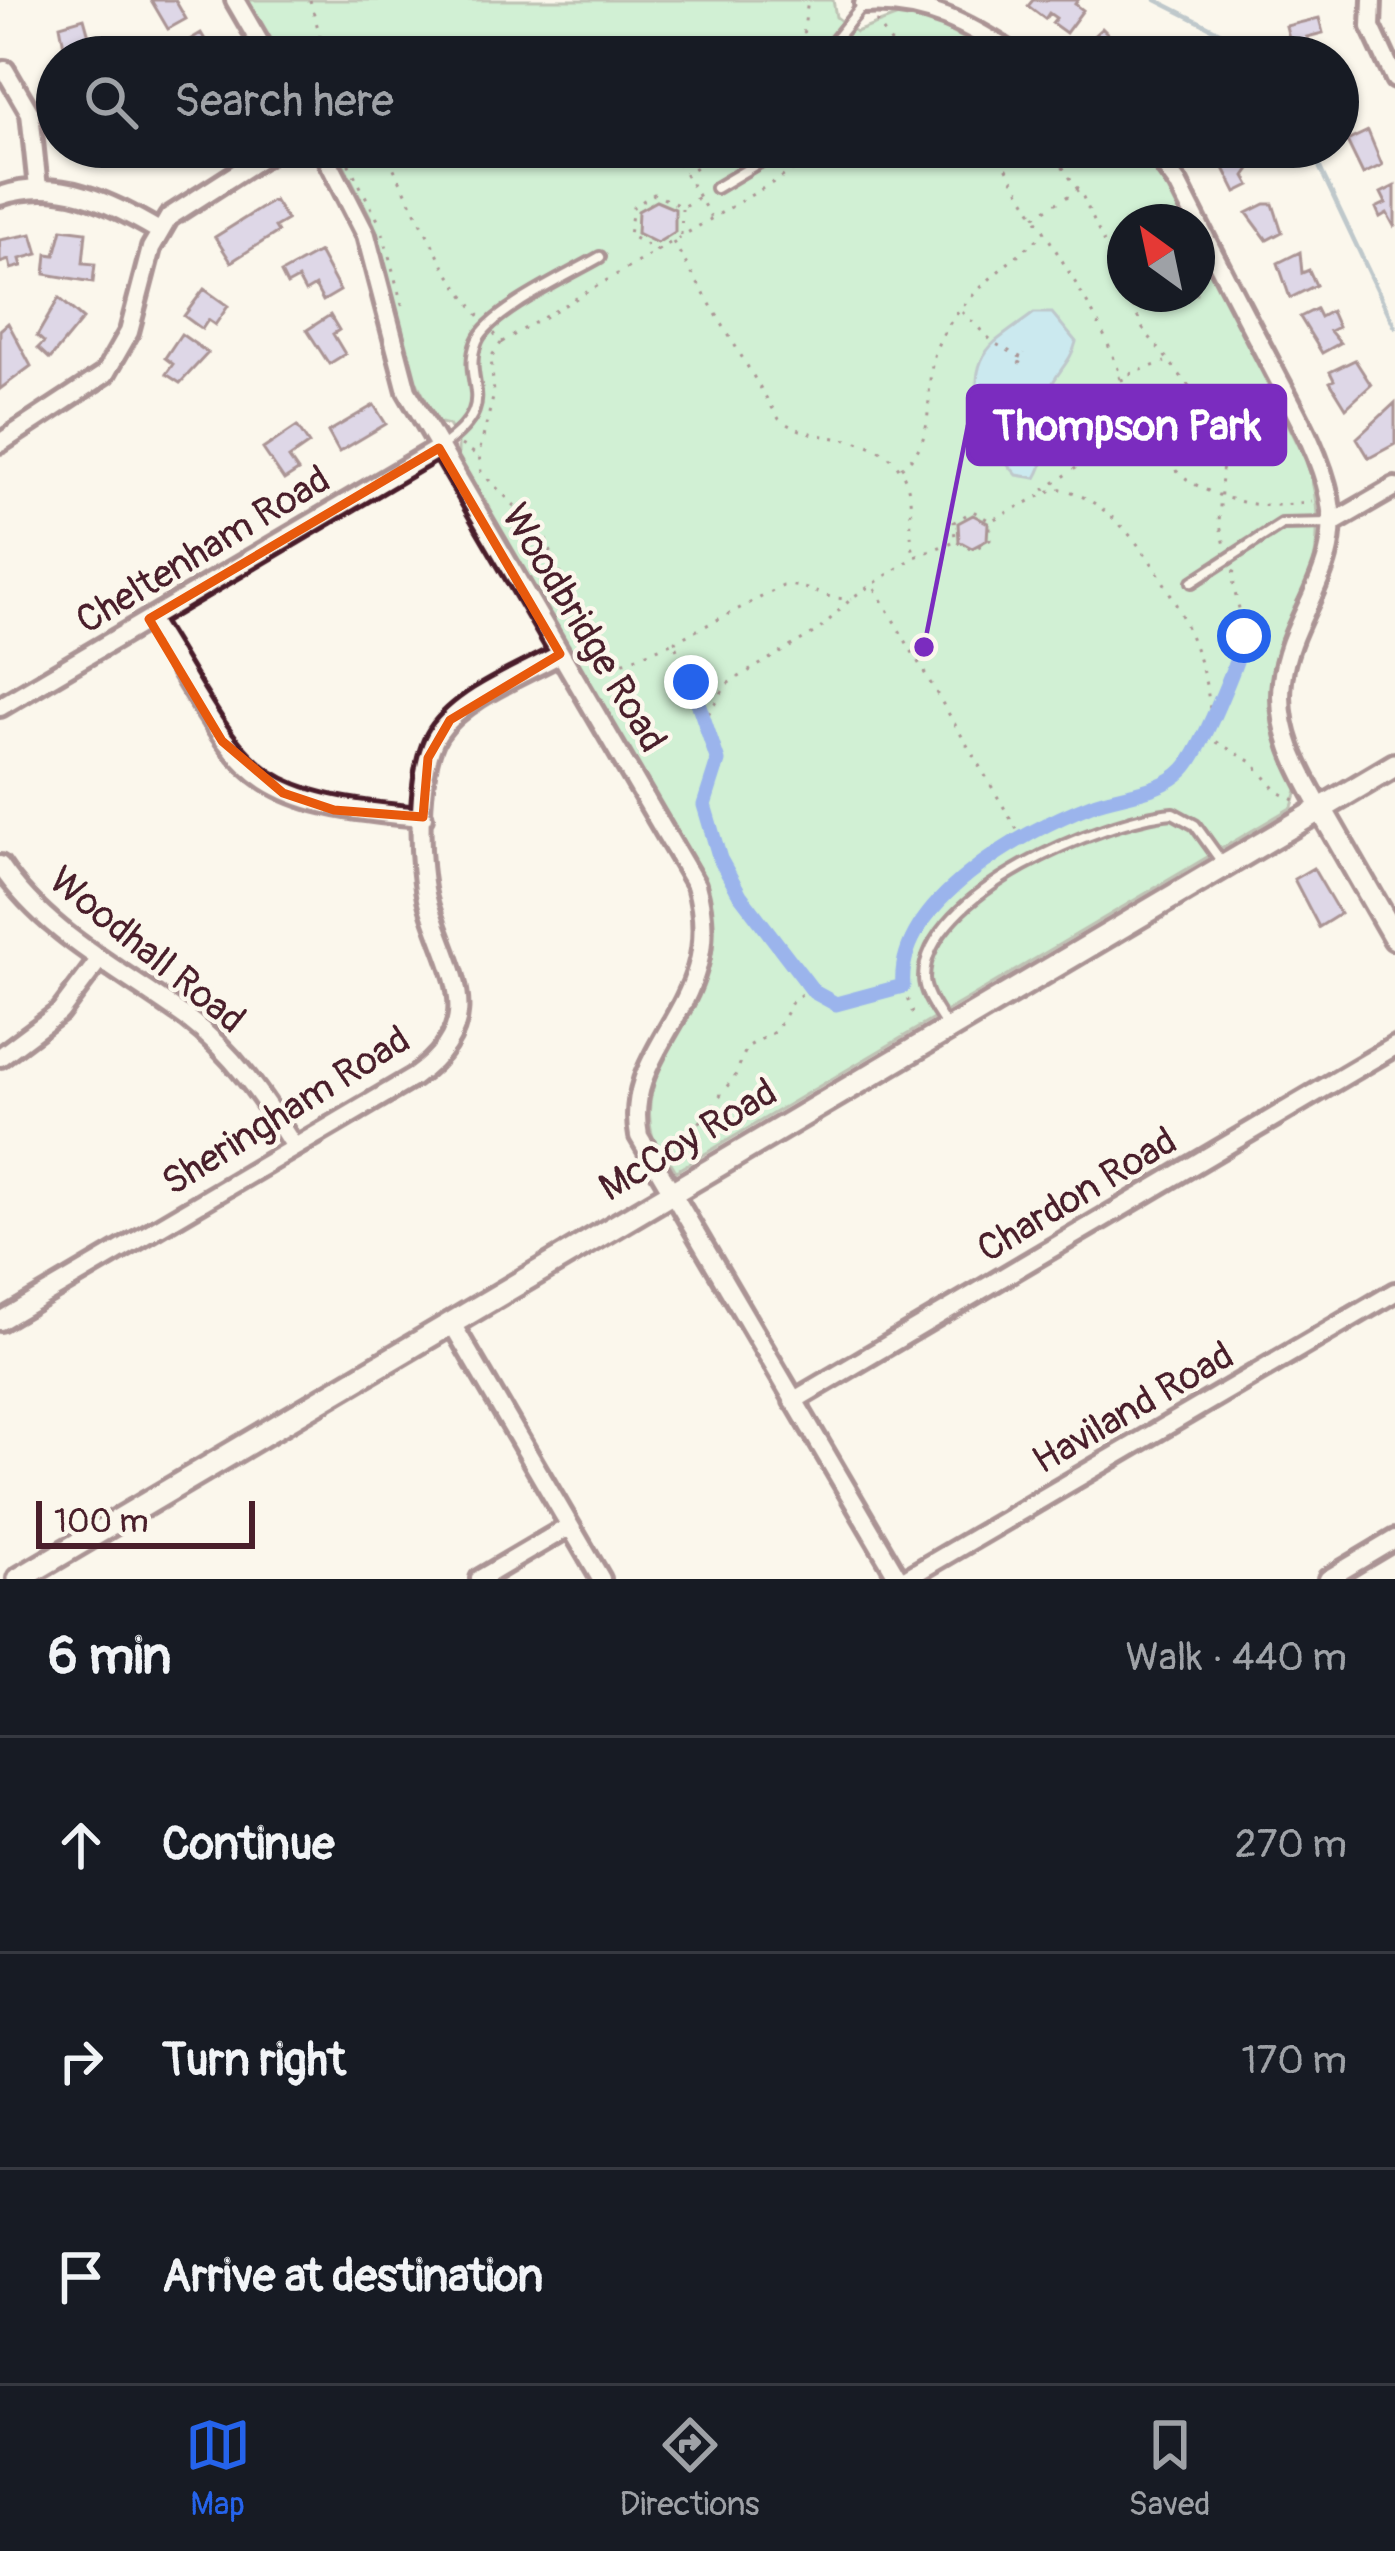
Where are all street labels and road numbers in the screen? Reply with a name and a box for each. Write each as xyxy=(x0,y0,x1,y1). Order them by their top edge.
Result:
street label: Cheltenham Road xyxy=(67,455,339,645)
street label: Woodbridge Road xyxy=(491,495,677,761)
street label: Woodhall Road xyxy=(39,856,255,1044)
street label: Sheringham Road xyxy=(153,1015,419,1207)
street label: McCoy Road xyxy=(590,1068,786,1212)
street label: Chardon Road xyxy=(968,1116,1186,1274)
street label: Haviland Road xyxy=(1024,1331,1242,1485)

